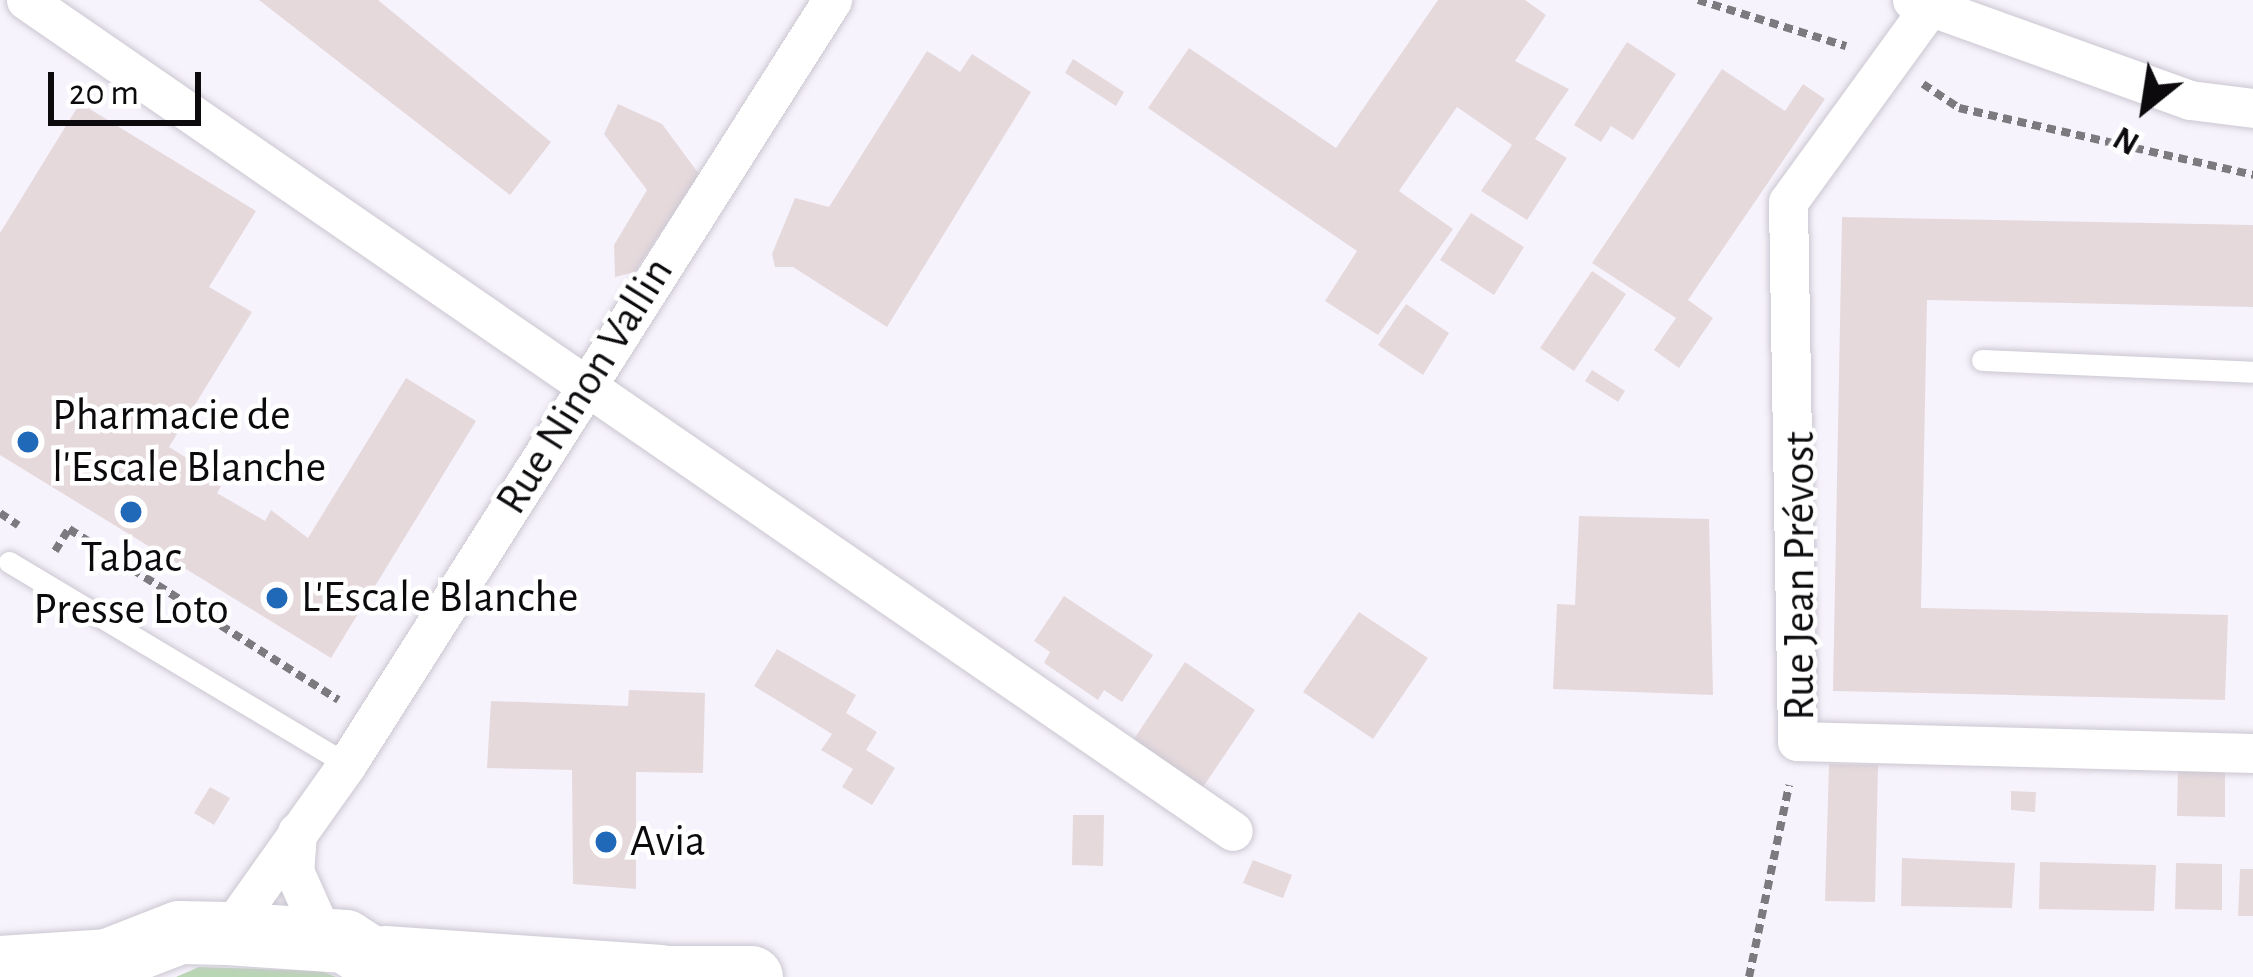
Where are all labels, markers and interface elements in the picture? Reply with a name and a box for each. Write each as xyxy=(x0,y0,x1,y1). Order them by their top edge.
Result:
scale bar xyxy=(54,48,207,122)
north arrow xyxy=(2085,48,2205,168)
text: 20 m xyxy=(69,75,139,111)
text: N xyxy=(2109,120,2145,160)
street label: Rue Ninon Vallin xyxy=(485,248,685,524)
place label: Pharmacie de l'Escale Blanche xyxy=(52,389,326,495)
marker: Pharmacie de l'Escale Blanche xyxy=(15,429,41,455)
street label: Rue Jean Prévost xyxy=(1773,431,1827,721)
marker: Tabac Presse Loto xyxy=(118,499,144,525)
place label: Tabac Presse Loto xyxy=(33,531,229,637)
place label: L'Escale Blanche xyxy=(301,571,578,625)
marker: L'Escale Blanche xyxy=(264,585,290,611)
place label: Avia xyxy=(630,815,706,869)
marker: Avia xyxy=(593,829,619,855)

